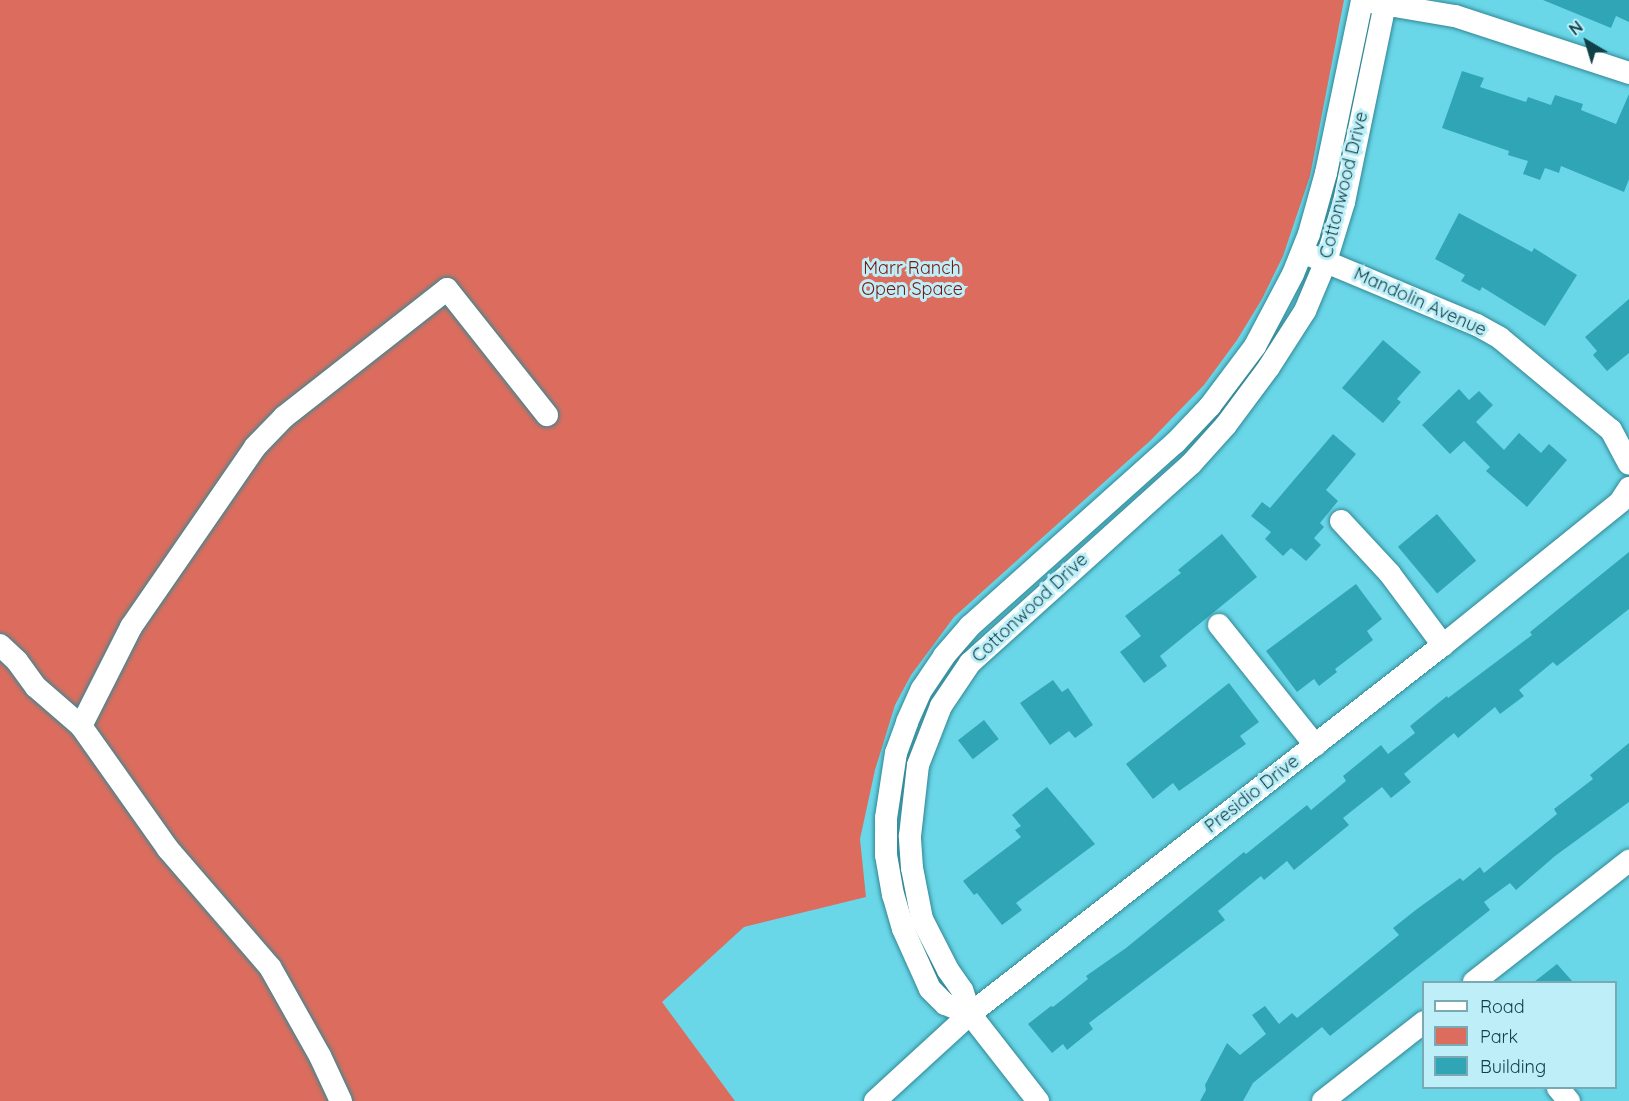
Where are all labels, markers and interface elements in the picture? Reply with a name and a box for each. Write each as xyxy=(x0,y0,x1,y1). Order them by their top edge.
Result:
north arrow xyxy=(1557,12,1617,72)
text: N xyxy=(1565,16,1587,39)
street label: Cottonwood Drive xyxy=(1315,109,1373,261)
park label: Marr Ranch Open Space xyxy=(861,258,963,300)
street label: Mandolin Avenue xyxy=(1350,263,1490,341)
street label: Cottonwood Drive xyxy=(968,549,1092,667)
street label: Presidio Drive xyxy=(1201,751,1303,837)
legend xyxy=(1422,981,1617,1089)
text: Road xyxy=(1480,995,1525,1018)
text: Park xyxy=(1480,1025,1518,1048)
text: Building xyxy=(1480,1055,1546,1078)

